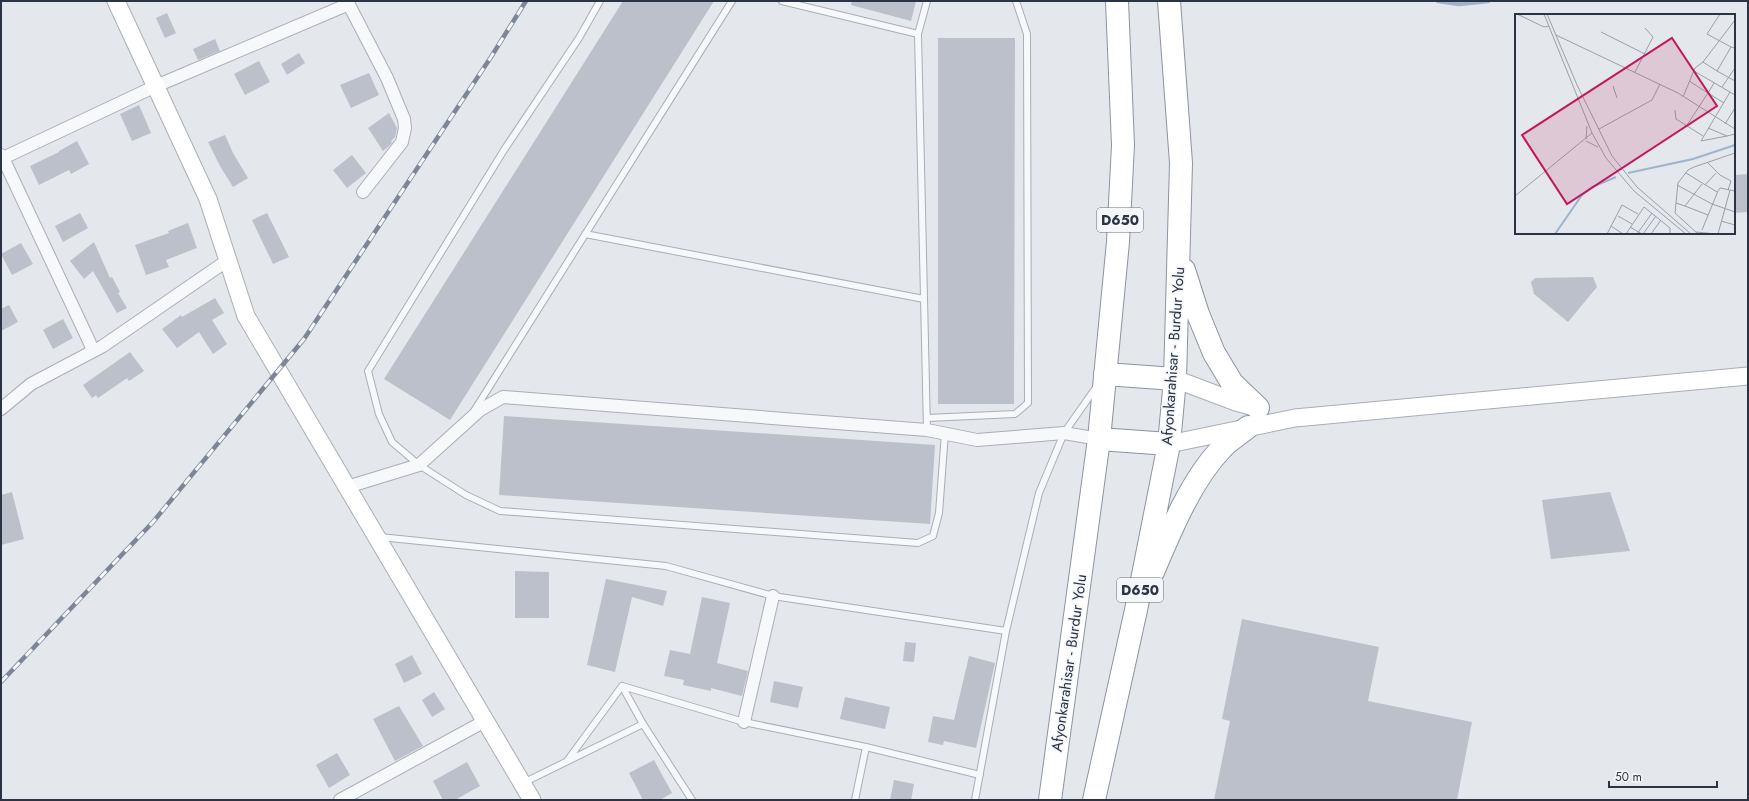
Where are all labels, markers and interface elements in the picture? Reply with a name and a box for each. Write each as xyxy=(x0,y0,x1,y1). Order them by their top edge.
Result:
inset map xyxy=(1515,14,1735,234)
road number: D650 xyxy=(1097,208,1143,232)
street label: Afyonkarahisar - Burdur Yolu xyxy=(1156,266,1190,446)
street label: Afyonkarahisar - Burdur Yolu xyxy=(1046,573,1092,753)
road number: D650 xyxy=(1117,578,1163,602)
scale bar xyxy=(1609,763,1717,789)
text: 50 m xyxy=(1615,768,1642,786)

